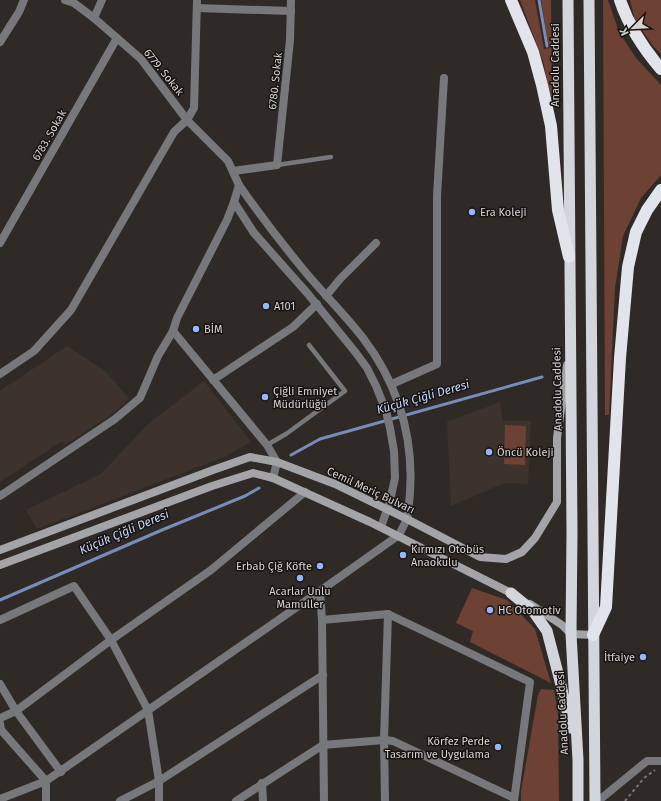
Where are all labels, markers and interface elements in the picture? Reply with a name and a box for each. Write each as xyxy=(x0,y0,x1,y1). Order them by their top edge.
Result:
north arrow xyxy=(613,8,653,48)
street label: Anadolu Caddesi xyxy=(549,23,562,107)
text: K xyxy=(617,25,632,38)
street label: 6779. Sokak xyxy=(141,46,187,98)
street label: 6780. Sokak xyxy=(266,51,285,110)
street label: 6783. Sokak xyxy=(30,107,69,163)
place label: Era Koleji xyxy=(480,206,527,219)
marker: Era Koleji xyxy=(467,207,477,217)
place label: A101 xyxy=(274,300,295,313)
marker: A101 xyxy=(261,301,271,311)
place label: BİM xyxy=(204,322,223,336)
marker: BİM xyxy=(191,324,201,334)
street label: Anadolu Caddesi xyxy=(550,347,565,431)
water label: Küçük Çiğli Deresi xyxy=(375,377,472,417)
place label: Çiğli Emniyet Müdürlüğü xyxy=(273,385,337,411)
marker: Çiğli Emniyet Müdürlüğü xyxy=(260,392,270,402)
place label: Öncü Koleji xyxy=(497,445,554,459)
marker: Öncü Koleji xyxy=(484,447,494,457)
street label: Cemil Meriç Bulvarı xyxy=(325,464,417,517)
water label: Küçük Çiğli Deresi xyxy=(77,507,171,557)
place label: Kırmızı Otobüs Anaokulu xyxy=(411,543,484,569)
marker: Kırmızı Otobüs Anaokulu xyxy=(398,550,408,560)
place label: Erbab Çiğ Köfte xyxy=(236,560,312,573)
marker: Erbab Çiğ Köfte xyxy=(315,561,325,571)
marker: Acarlar Unlu Mamuller xyxy=(295,573,305,583)
place label: Acarlar Unlu Mamuller xyxy=(269,585,331,611)
place label: HC Otomotiv xyxy=(498,604,561,617)
marker: HC Otomotiv xyxy=(485,605,495,615)
place label: İtfaiye xyxy=(604,650,635,664)
marker: İtfaiye xyxy=(638,652,648,662)
street label: Anadolu Caddesi xyxy=(554,671,571,755)
place label: Körfez Perde Tasarım ve Uygulama xyxy=(385,735,490,761)
marker: Körfez Perde Tasarım ve Uygulama xyxy=(493,742,503,752)

